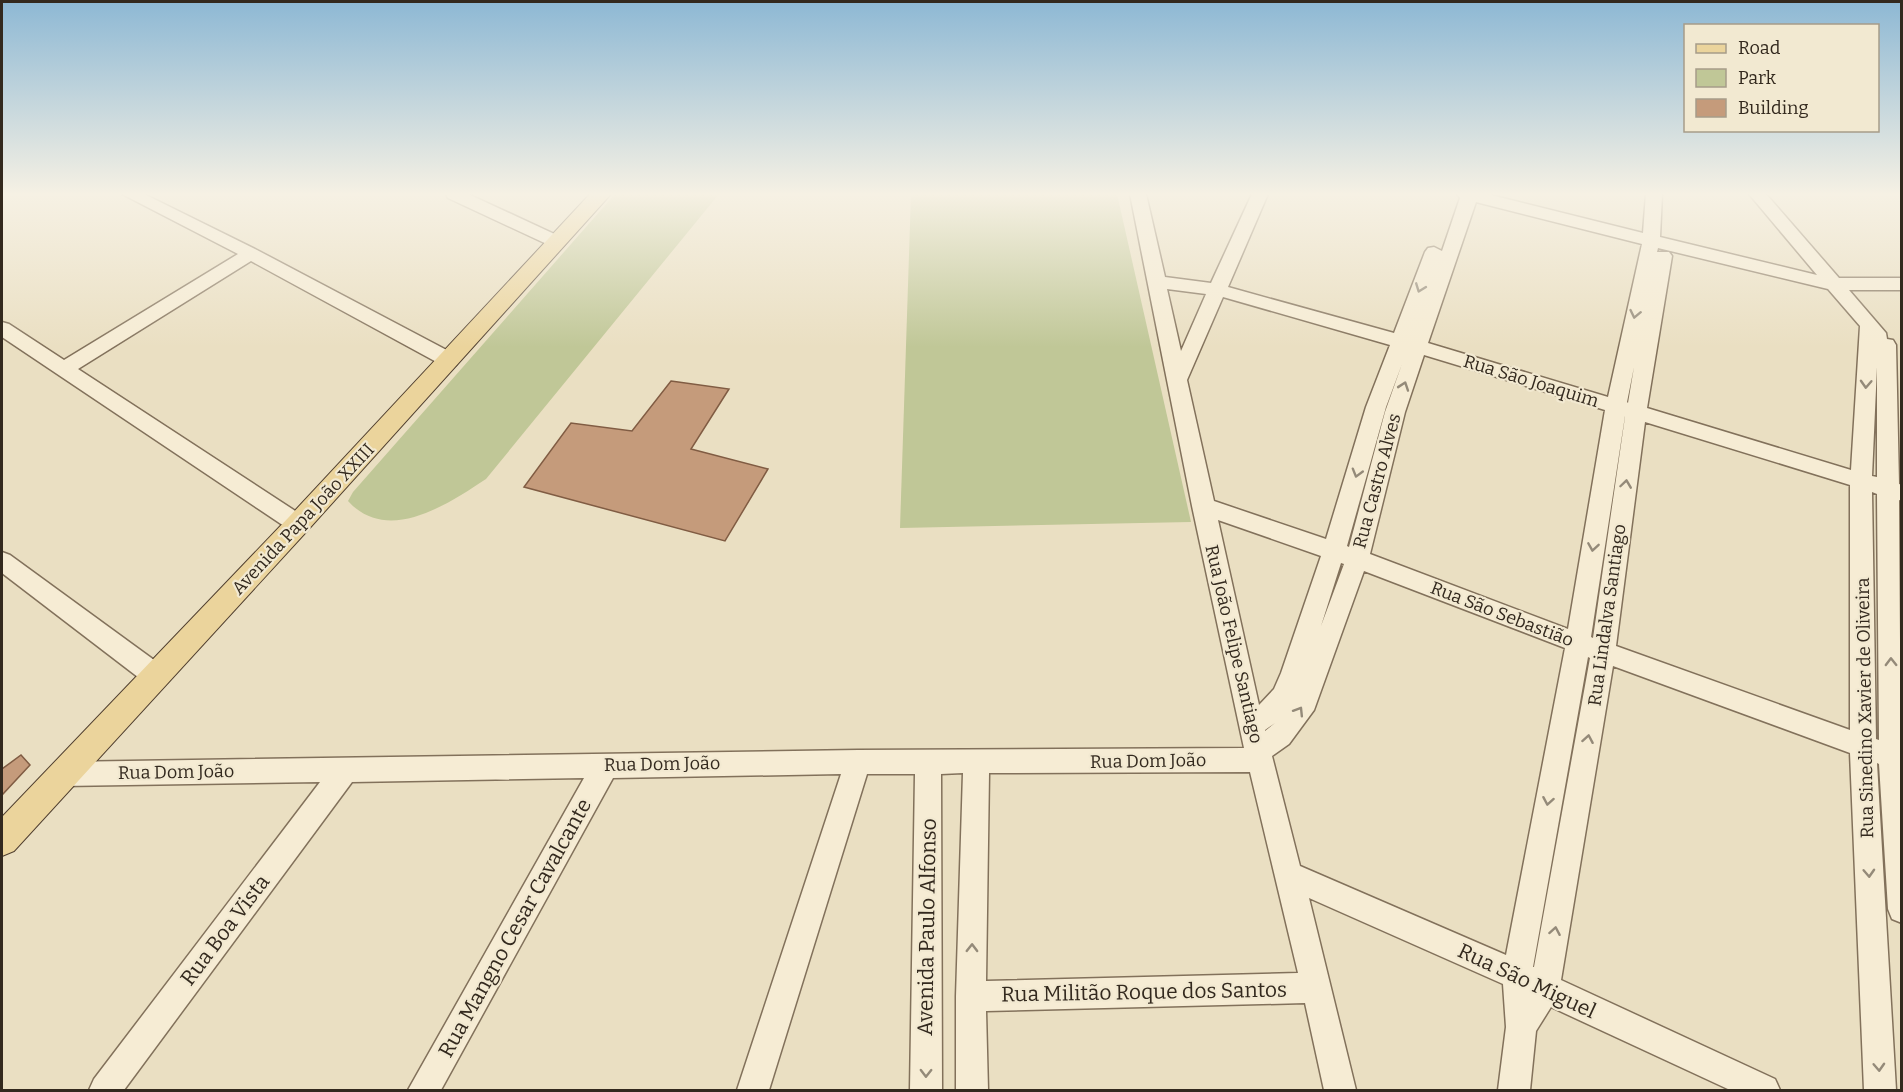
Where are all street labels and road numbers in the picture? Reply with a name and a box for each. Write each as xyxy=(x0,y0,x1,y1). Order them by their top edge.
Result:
street label: Rua São Joaquim xyxy=(1461,350,1601,412)
street label: Rua Castro Alves xyxy=(1348,411,1406,551)
street label: Avenida Papa João XXIII xyxy=(227,439,379,599)
street label: Rua Lindalva Santiago xyxy=(1583,523,1631,707)
street label: Rua João Felipe Santiago xyxy=(1200,543,1268,745)
street label: Rua São Sebastião xyxy=(1427,577,1577,651)
street label: Rua Sinedino Xavier de Oliveira xyxy=(1852,577,1878,839)
street label: Rua Dom João xyxy=(1090,749,1206,773)
street label: Rua Dom João xyxy=(604,752,720,776)
street label: Rua Dom João xyxy=(118,760,234,784)
street label: Rua Mangno Cesar Cavalcante xyxy=(433,794,597,1062)
street label: Avenida Paulo Alfonso xyxy=(912,818,942,1036)
street label: Rua Boa Vista xyxy=(175,869,275,991)
street label: Rua São Miguel xyxy=(1454,938,1600,1024)
street label: Rua Militão Roque dos Santos xyxy=(1001,977,1287,1007)

